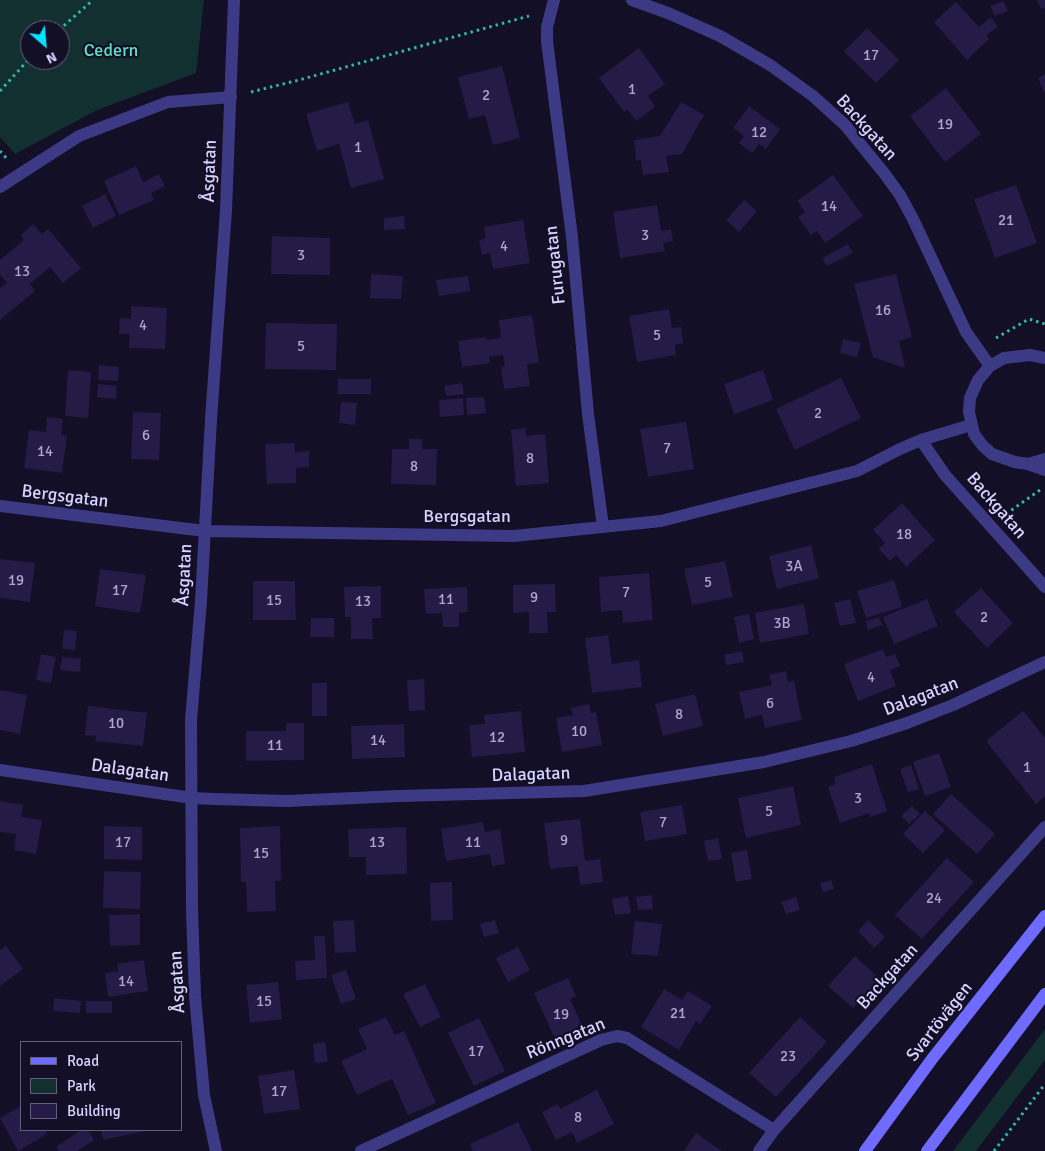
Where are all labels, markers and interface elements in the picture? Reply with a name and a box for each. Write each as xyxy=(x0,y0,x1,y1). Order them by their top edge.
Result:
north arrow xyxy=(20,20,70,70)
park label: Cedern xyxy=(84,40,138,62)
house number: 17 xyxy=(863,47,879,65)
text: N xyxy=(43,48,60,68)
house number: 1 xyxy=(628,81,636,99)
house number: 2 xyxy=(482,87,490,105)
street label: Backgatan xyxy=(831,91,901,165)
house number: 19 xyxy=(937,116,953,134)
house number: 12 xyxy=(751,124,767,142)
street label: Åsgatan xyxy=(198,139,222,203)
house number: 1 xyxy=(354,139,362,157)
house number: 14 xyxy=(821,198,837,216)
house number: 21 xyxy=(998,212,1014,230)
street label: Furugatan xyxy=(541,225,571,305)
house number: 3 xyxy=(641,227,649,245)
house number: 4 xyxy=(500,238,508,256)
house number: 3 xyxy=(297,247,305,265)
house number: 13 xyxy=(14,263,30,281)
house number: 16 xyxy=(875,302,891,320)
house number: 4 xyxy=(139,317,147,335)
house number: 5 xyxy=(653,327,661,345)
house number: 5 xyxy=(297,338,305,356)
house number: 2 xyxy=(814,405,822,423)
house number: 6 xyxy=(142,427,150,445)
house number: 7 xyxy=(663,440,671,458)
house number: 14 xyxy=(37,443,53,461)
house number: 8 xyxy=(526,450,534,468)
house number: 8 xyxy=(410,458,418,476)
street label: Backgatan xyxy=(961,468,1031,544)
street label: Bergsgatan xyxy=(20,481,110,513)
street label: Bergsgatan xyxy=(423,506,511,528)
house number: 18 xyxy=(896,526,912,544)
street label: Åsgatan xyxy=(173,543,197,607)
house number: 3A xyxy=(785,558,803,576)
house number: 19 xyxy=(8,572,24,590)
house number: 5 xyxy=(704,574,712,592)
house number: 17 xyxy=(112,582,128,600)
house number: 7 xyxy=(622,584,630,602)
house number: 9 xyxy=(530,589,538,607)
house number: 11 xyxy=(438,591,454,609)
house number: 15 xyxy=(266,592,282,610)
house number: 13 xyxy=(355,593,371,611)
house number: 2 xyxy=(980,609,988,627)
house number: 3B xyxy=(773,615,791,633)
house number: 4 xyxy=(867,669,875,687)
street label: Dalagatan xyxy=(880,673,962,721)
house number: 6 xyxy=(766,695,774,713)
house number: 8 xyxy=(675,706,683,724)
house number: 10 xyxy=(108,715,124,733)
house number: 10 xyxy=(571,723,587,741)
house number: 12 xyxy=(489,729,505,747)
house number: 14 xyxy=(370,732,386,750)
house number: 11 xyxy=(267,737,283,755)
street label: Dalagatan xyxy=(90,755,170,787)
house number: 1 xyxy=(1023,759,1031,777)
street label: Dalagatan xyxy=(491,763,571,787)
house number: 3 xyxy=(854,790,862,808)
house number: 5 xyxy=(765,803,773,821)
house number: 7 xyxy=(659,814,667,832)
house number: 9 xyxy=(560,832,568,850)
house number: 17 xyxy=(115,834,131,852)
house number: 13 xyxy=(369,834,385,852)
house number: 11 xyxy=(465,834,481,852)
house number: 15 xyxy=(253,845,269,863)
house number: 24 xyxy=(926,890,942,908)
street label: Backgatan xyxy=(853,940,923,1014)
street label: Åsgatan xyxy=(166,950,190,1014)
house number: 14 xyxy=(118,973,134,991)
street label: Svartövägen xyxy=(902,978,978,1066)
house number: 15 xyxy=(256,993,272,1011)
house number: 21 xyxy=(670,1005,686,1023)
house number: 19 xyxy=(553,1006,569,1024)
street label: Rönngatan xyxy=(523,1013,609,1065)
legend xyxy=(20,1041,182,1131)
house number: 17 xyxy=(468,1043,484,1061)
house number: 23 xyxy=(780,1048,796,1066)
text: Road xyxy=(67,1052,99,1070)
text: Park xyxy=(67,1077,96,1095)
house number: 17 xyxy=(271,1083,287,1101)
text: Building xyxy=(67,1102,121,1120)
house number: 8 xyxy=(574,1109,582,1127)

